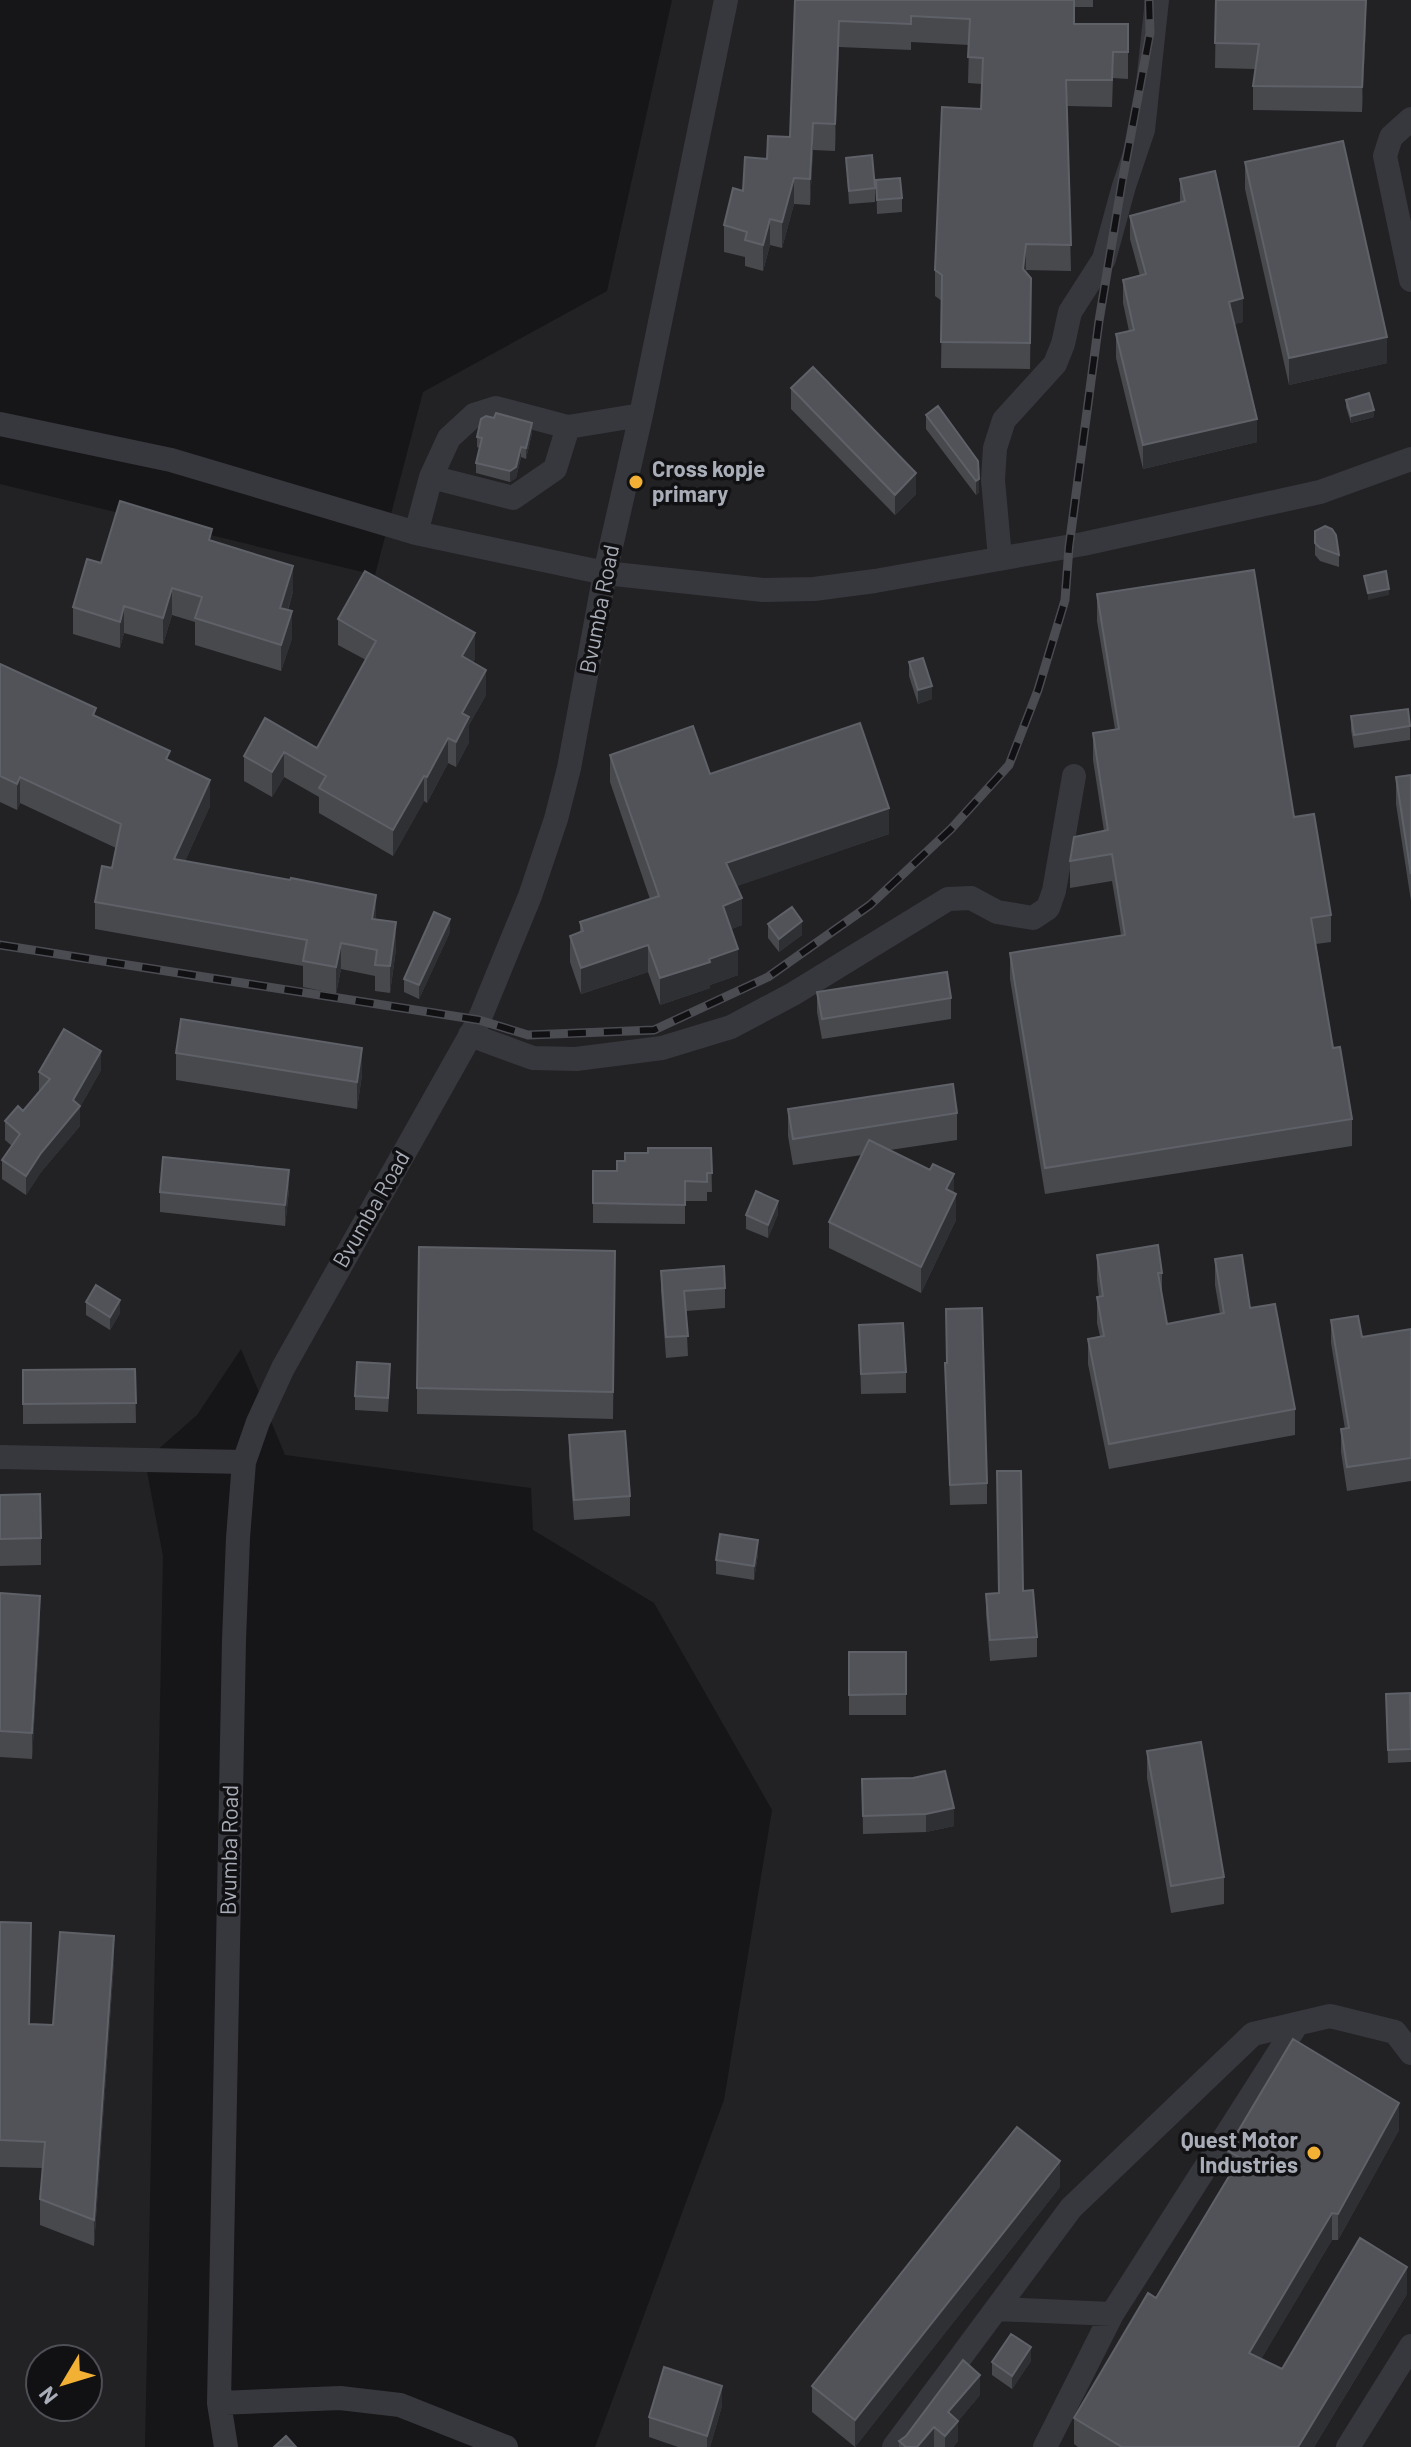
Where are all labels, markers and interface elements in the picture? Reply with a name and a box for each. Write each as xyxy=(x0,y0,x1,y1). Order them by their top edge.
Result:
place label: Cross kopje primary xyxy=(652,455,765,506)
marker: Cross kopje primary xyxy=(627,473,645,491)
street label: Bvumba Road xyxy=(573,542,623,675)
street label: Bvumba Road xyxy=(326,1146,414,1271)
street label: Bvumba Road xyxy=(214,1785,242,1915)
place label: Quest Motor Industries xyxy=(1181,2126,1299,2177)
marker: Quest Motor Industries xyxy=(1305,2144,1323,2162)
north arrow xyxy=(24,2343,104,2423)
text: N xyxy=(33,2382,62,2410)

